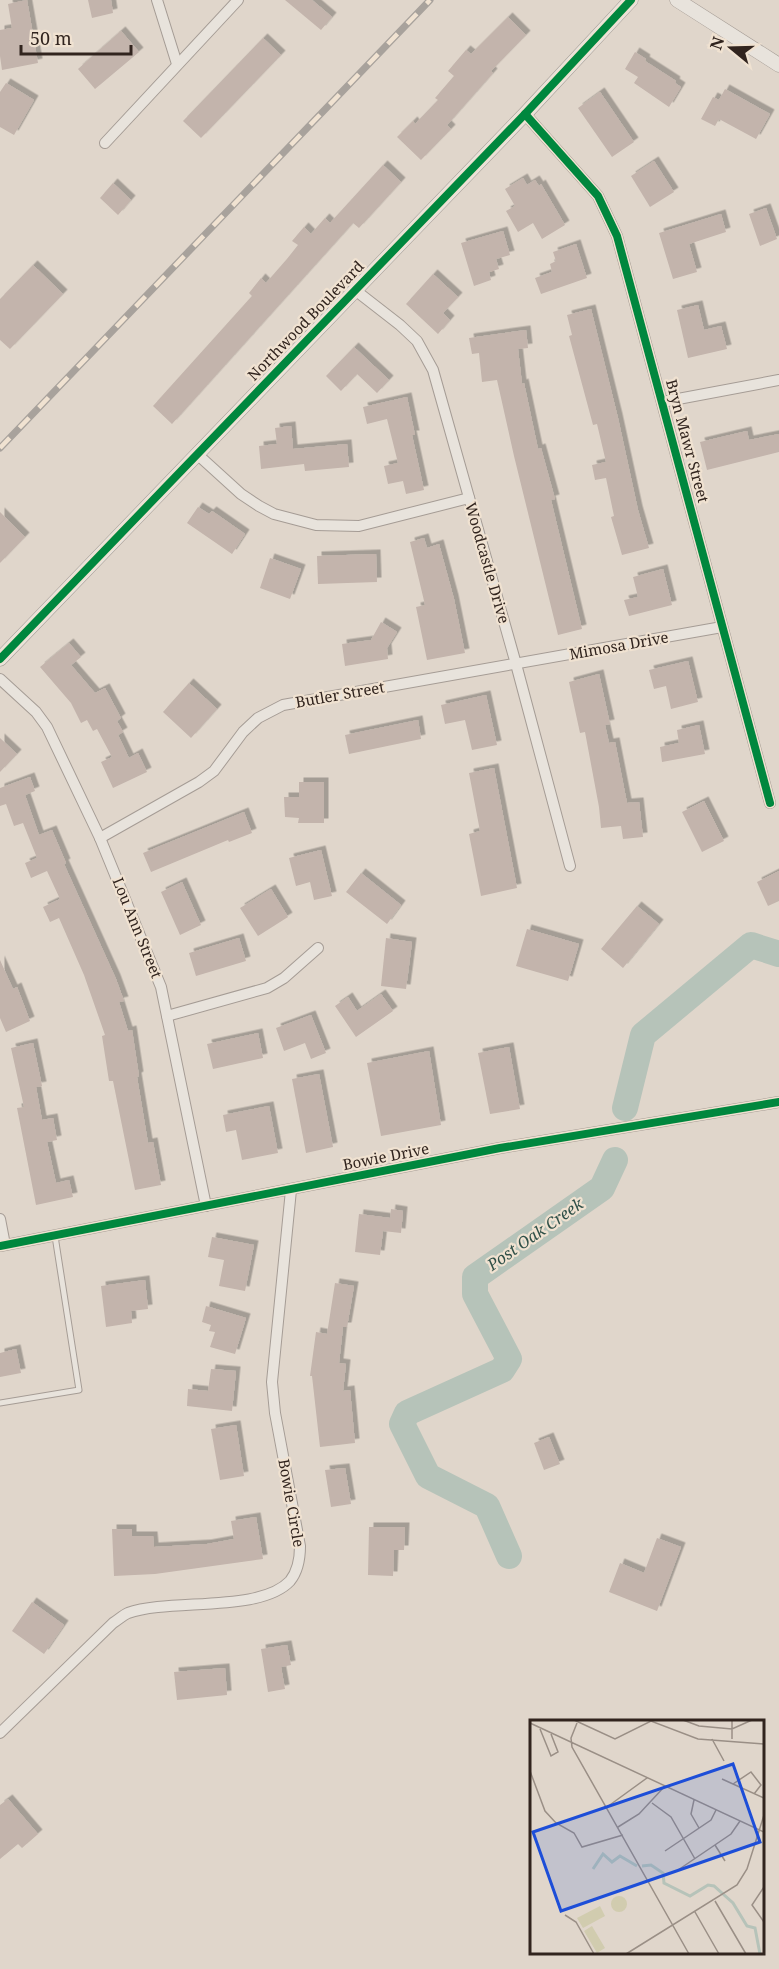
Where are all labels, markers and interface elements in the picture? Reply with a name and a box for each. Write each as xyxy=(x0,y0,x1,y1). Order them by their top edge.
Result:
scale bar xyxy=(21,18,130,56)
north arrow xyxy=(701,18,761,78)
text: 50 m xyxy=(30,26,72,50)
text: N xyxy=(704,33,729,53)
street label: Northwood Boulevard xyxy=(243,256,368,385)
street label: Bryn Mawr Street xyxy=(662,377,714,505)
street label: Woodcastle Drive xyxy=(461,500,515,626)
street label: Mimosa Drive xyxy=(568,626,670,664)
street label: Butler Street xyxy=(294,676,386,712)
street label: Lou Ann Street xyxy=(109,874,167,981)
street label: Bowie Drive xyxy=(341,1138,431,1174)
water label: Post Oak Creek xyxy=(482,1192,588,1276)
street label: Bowie Circle xyxy=(274,1457,310,1549)
inset map xyxy=(530,1720,764,1954)

